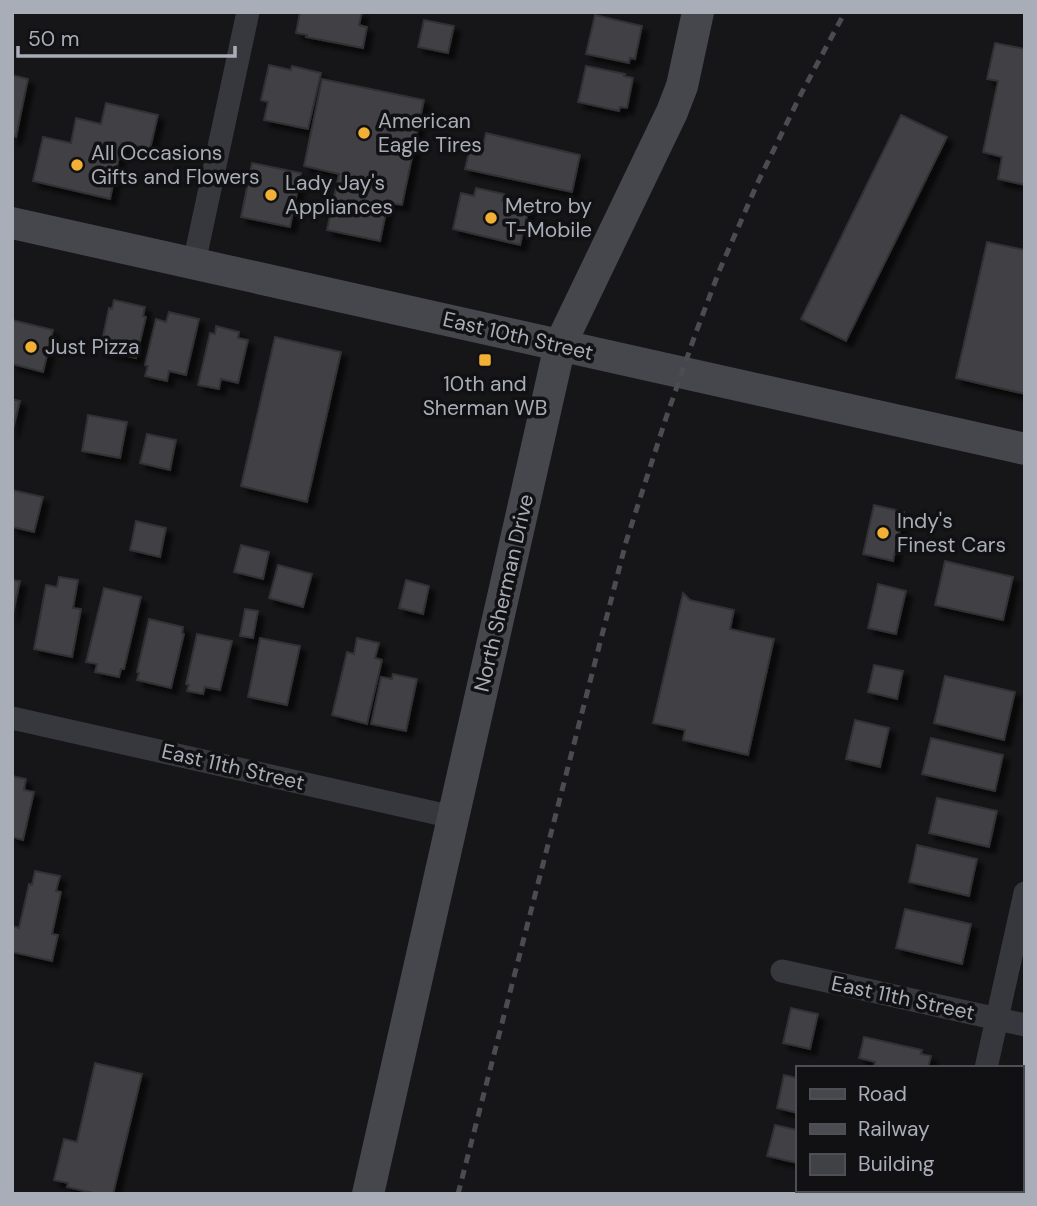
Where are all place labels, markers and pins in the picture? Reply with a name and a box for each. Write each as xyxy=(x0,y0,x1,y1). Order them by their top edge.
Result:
place label: American Eagle Tires xyxy=(378,107,482,159)
marker: American Eagle Tires xyxy=(356,125,372,141)
place label: All Occasions Gifts and Flowers xyxy=(91,139,260,191)
marker: All Occasions Gifts and Flowers xyxy=(69,157,85,173)
place label: Lady Jay's Appliances xyxy=(285,169,393,221)
marker: Lady Jay's Appliances xyxy=(263,187,279,203)
place label: Metro by T-Mobile xyxy=(505,192,592,244)
marker: Metro by T-Mobile xyxy=(483,210,499,226)
place label: Just Pizza xyxy=(45,333,139,361)
marker: Just Pizza xyxy=(23,339,39,355)
marker: 10th and Sherman WB xyxy=(477,352,493,368)
place label: 10th and Sherman WB xyxy=(423,370,547,422)
place label: Indy's Finest Cars xyxy=(897,507,1006,559)
marker: Indy's Finest Cars xyxy=(875,525,891,541)

